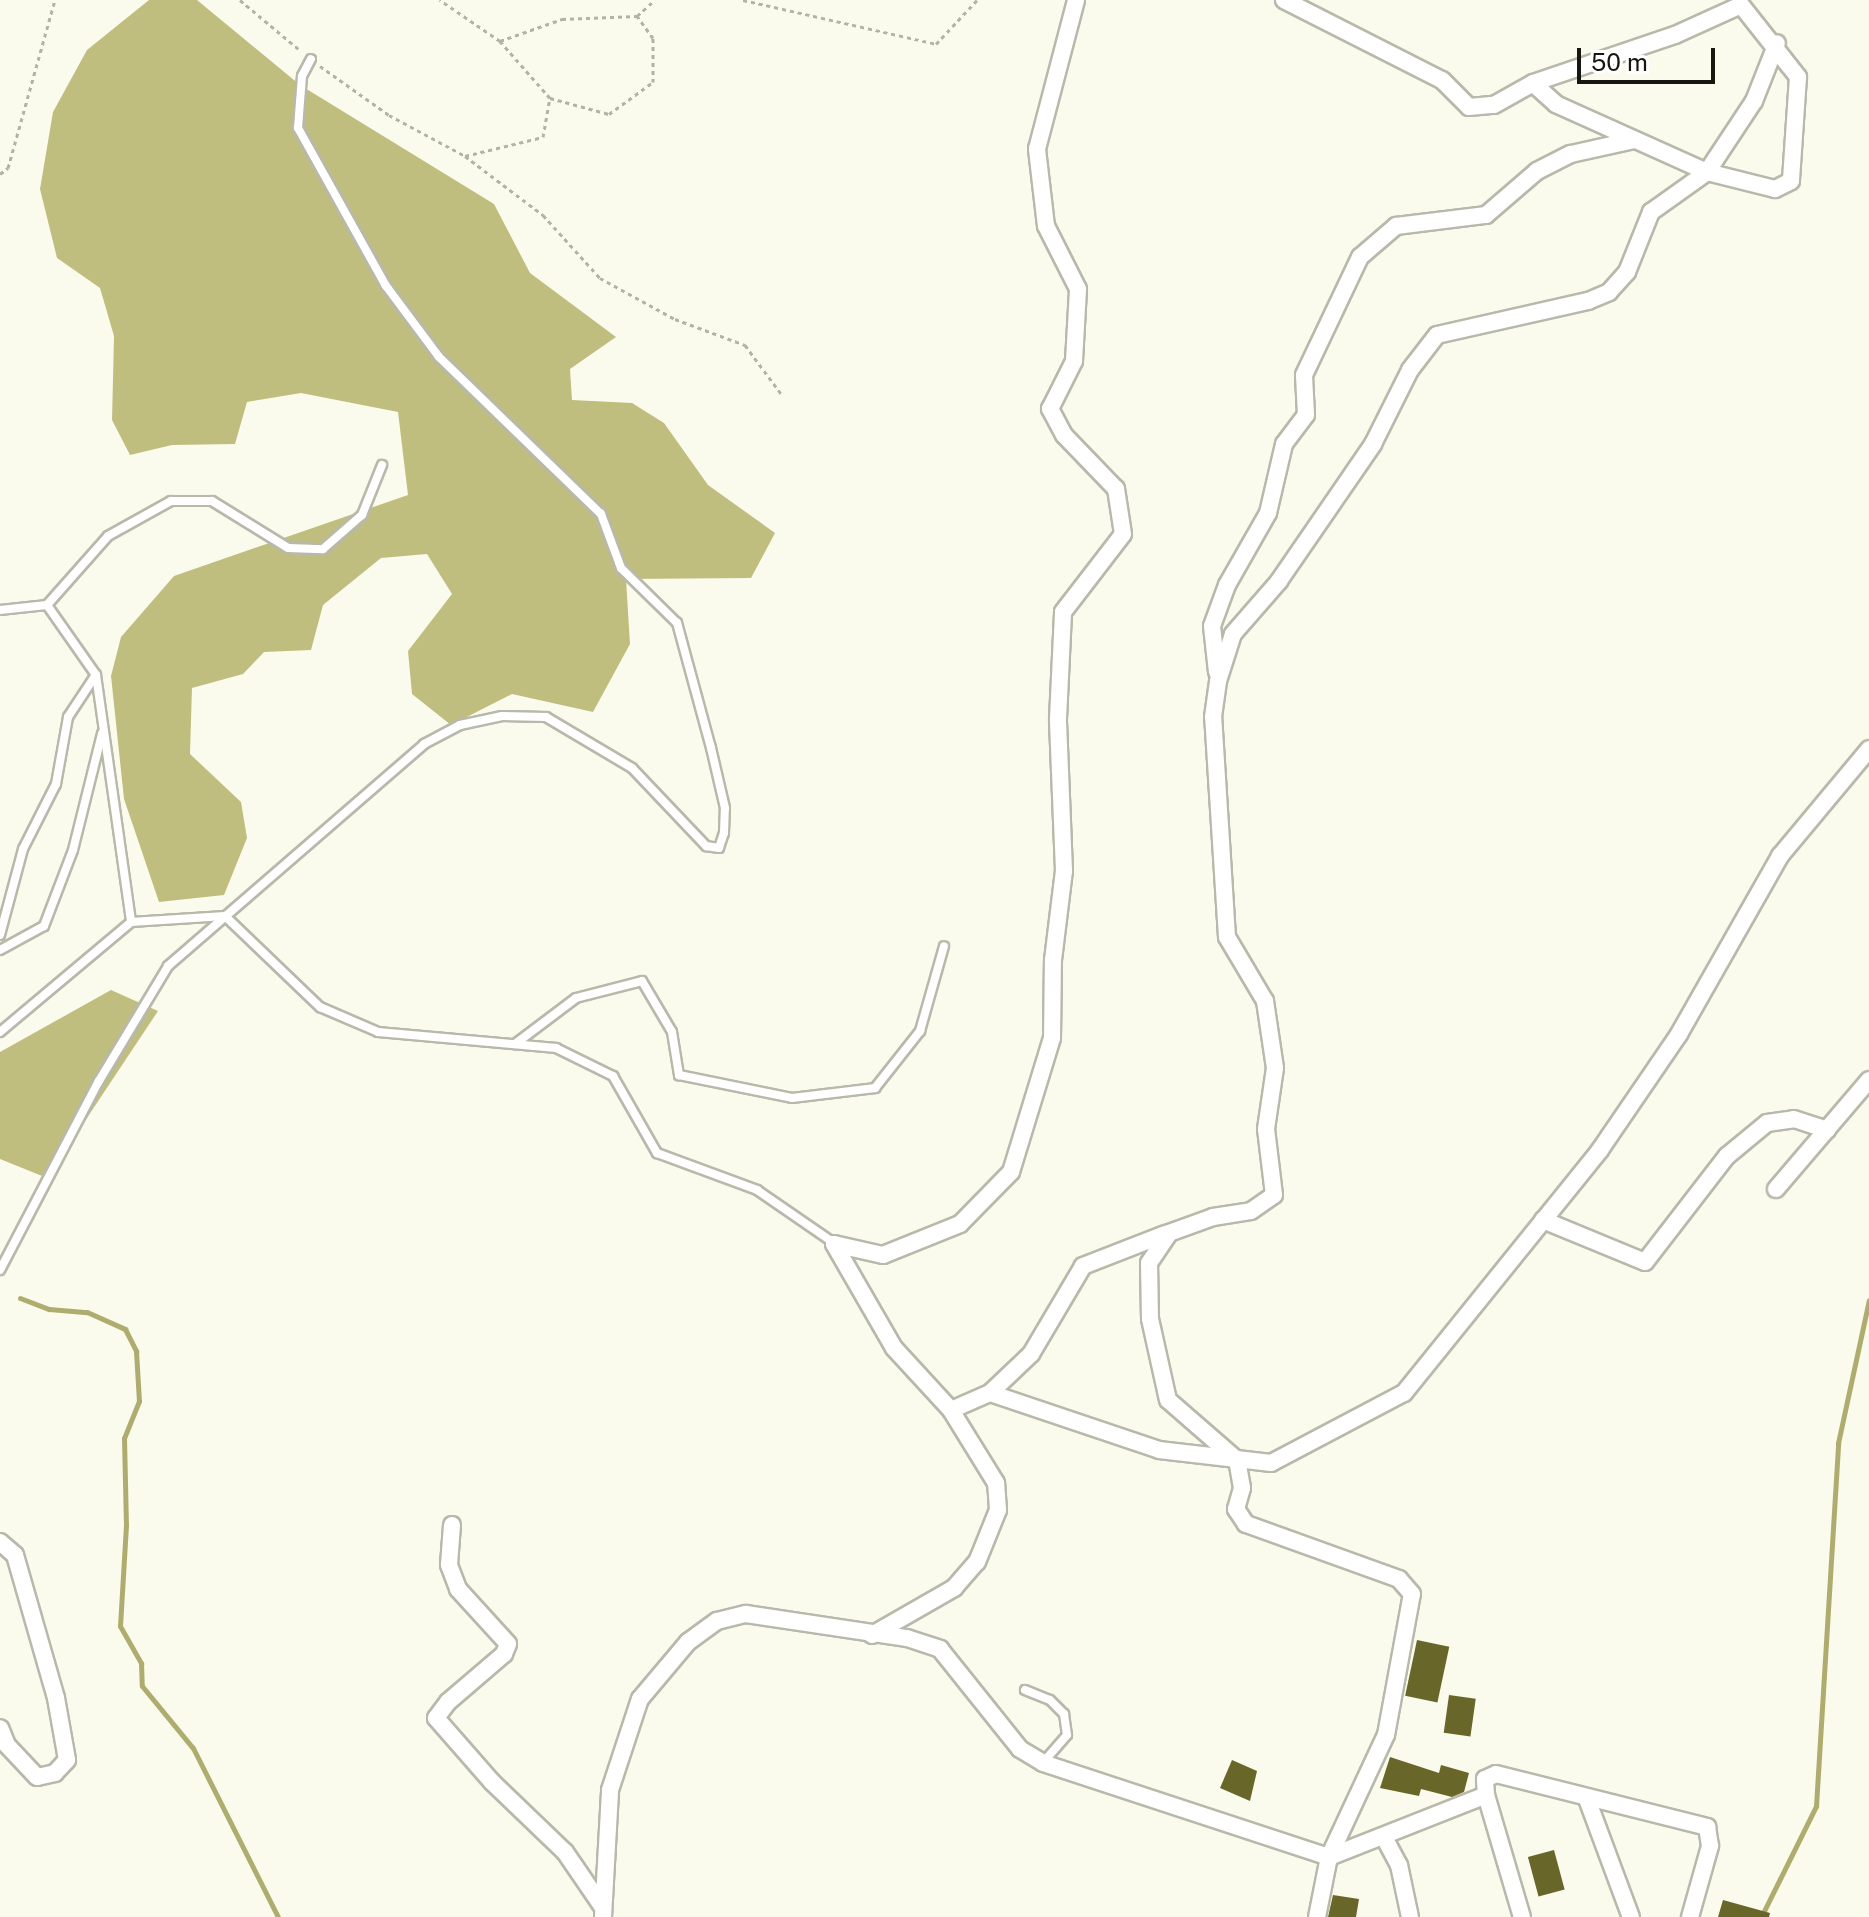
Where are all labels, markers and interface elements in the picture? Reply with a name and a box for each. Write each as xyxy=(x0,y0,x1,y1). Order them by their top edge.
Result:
scale bar xyxy=(1581,32,1719,82)
text: 50 m xyxy=(1591,48,1648,76)

